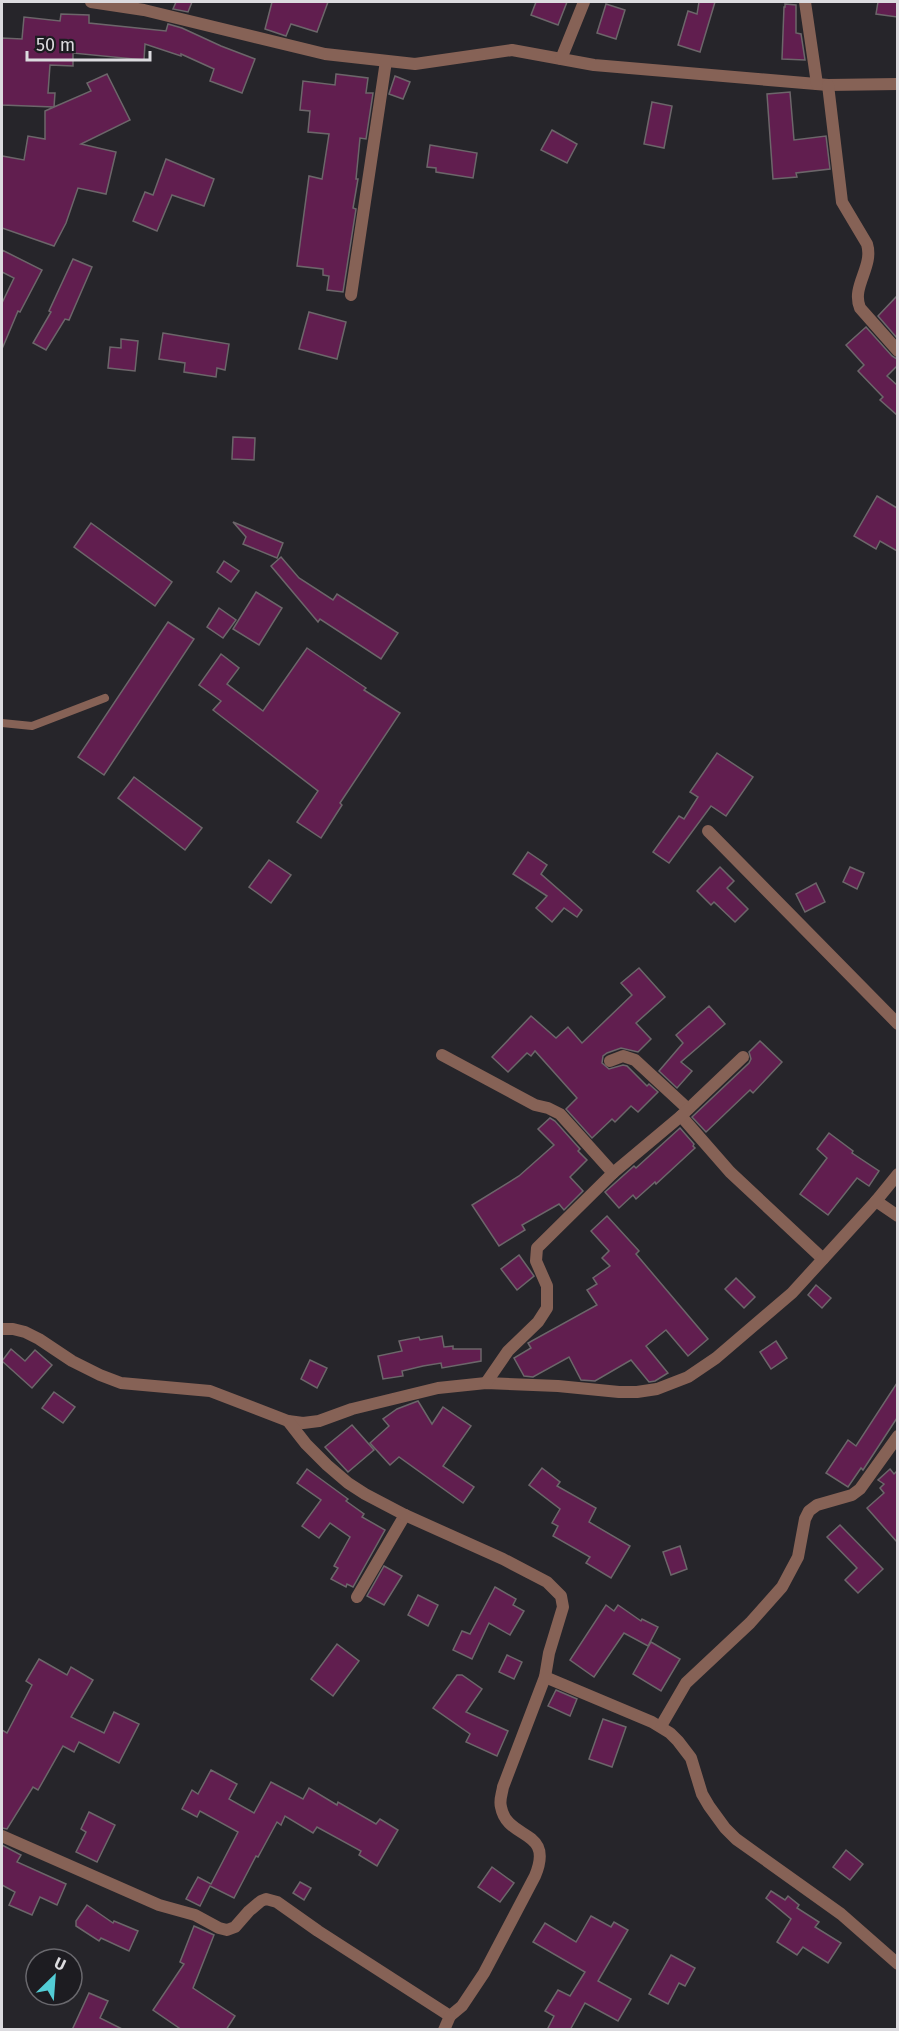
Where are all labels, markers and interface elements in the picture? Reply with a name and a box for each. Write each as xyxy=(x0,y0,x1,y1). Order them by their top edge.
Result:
scale bar xyxy=(27,24,150,62)
text: 50 m xyxy=(36,34,75,56)
north arrow xyxy=(24,1947,84,2007)
text: U xyxy=(51,1953,69,1975)

